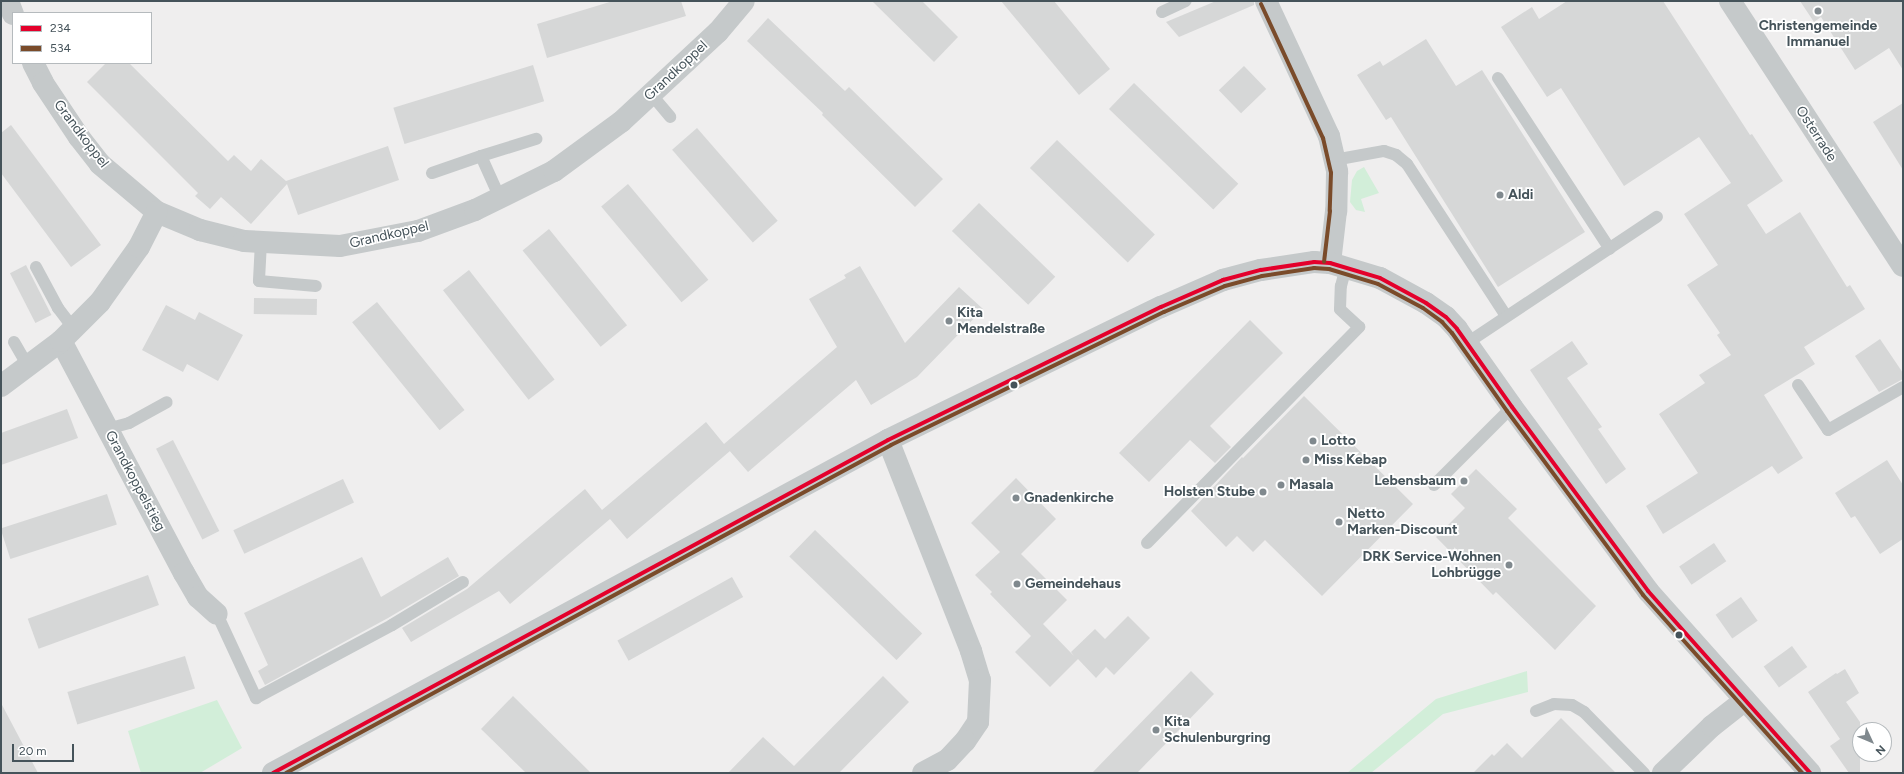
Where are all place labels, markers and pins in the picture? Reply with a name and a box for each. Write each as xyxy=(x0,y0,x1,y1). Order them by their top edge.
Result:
marker: Christengemeinde Immanuel xyxy=(1813,6,1823,16)
place label: Christengemeinde Immanuel xyxy=(1759,18,1877,50)
place label: Aldi xyxy=(1508,187,1533,203)
marker: Aldi xyxy=(1495,190,1505,200)
place label: Kita Mendelstraße xyxy=(957,305,1045,338)
marker: Kita Mendelstraße xyxy=(944,316,954,326)
unlabelled marker xyxy=(1009,380,1019,390)
place label: Lotto xyxy=(1321,433,1356,449)
marker: Lotto xyxy=(1308,436,1318,446)
place label: Miss Kebap xyxy=(1314,452,1387,468)
marker: Miss Kebap xyxy=(1301,455,1311,465)
place label: Lebensbaum xyxy=(1374,473,1456,489)
marker: Lebensbaum xyxy=(1459,476,1469,486)
place label: Masala xyxy=(1289,477,1333,493)
marker: Masala xyxy=(1276,480,1286,490)
place label: Holsten Stube xyxy=(1164,484,1255,500)
marker: Holsten Stube xyxy=(1258,487,1268,497)
place label: Gnadenkirche xyxy=(1024,490,1114,506)
marker: Gnadenkirche xyxy=(1011,493,1021,503)
place label: Netto Marken-Discount xyxy=(1347,506,1458,538)
marker: Netto Marken-Discount xyxy=(1334,517,1344,527)
place label: DRK Service-Wohnen Lohbrügge xyxy=(1362,549,1501,582)
marker: DRK Service-Wohnen Lohbrügge xyxy=(1504,560,1514,570)
place label: Gemeindehaus xyxy=(1025,576,1121,592)
marker: Gemeindehaus xyxy=(1012,579,1022,589)
unlabelled marker xyxy=(1674,630,1684,640)
place label: Kita Schulenburgring xyxy=(1164,714,1271,746)
marker: Kita Schulenburgring xyxy=(1151,725,1161,735)

